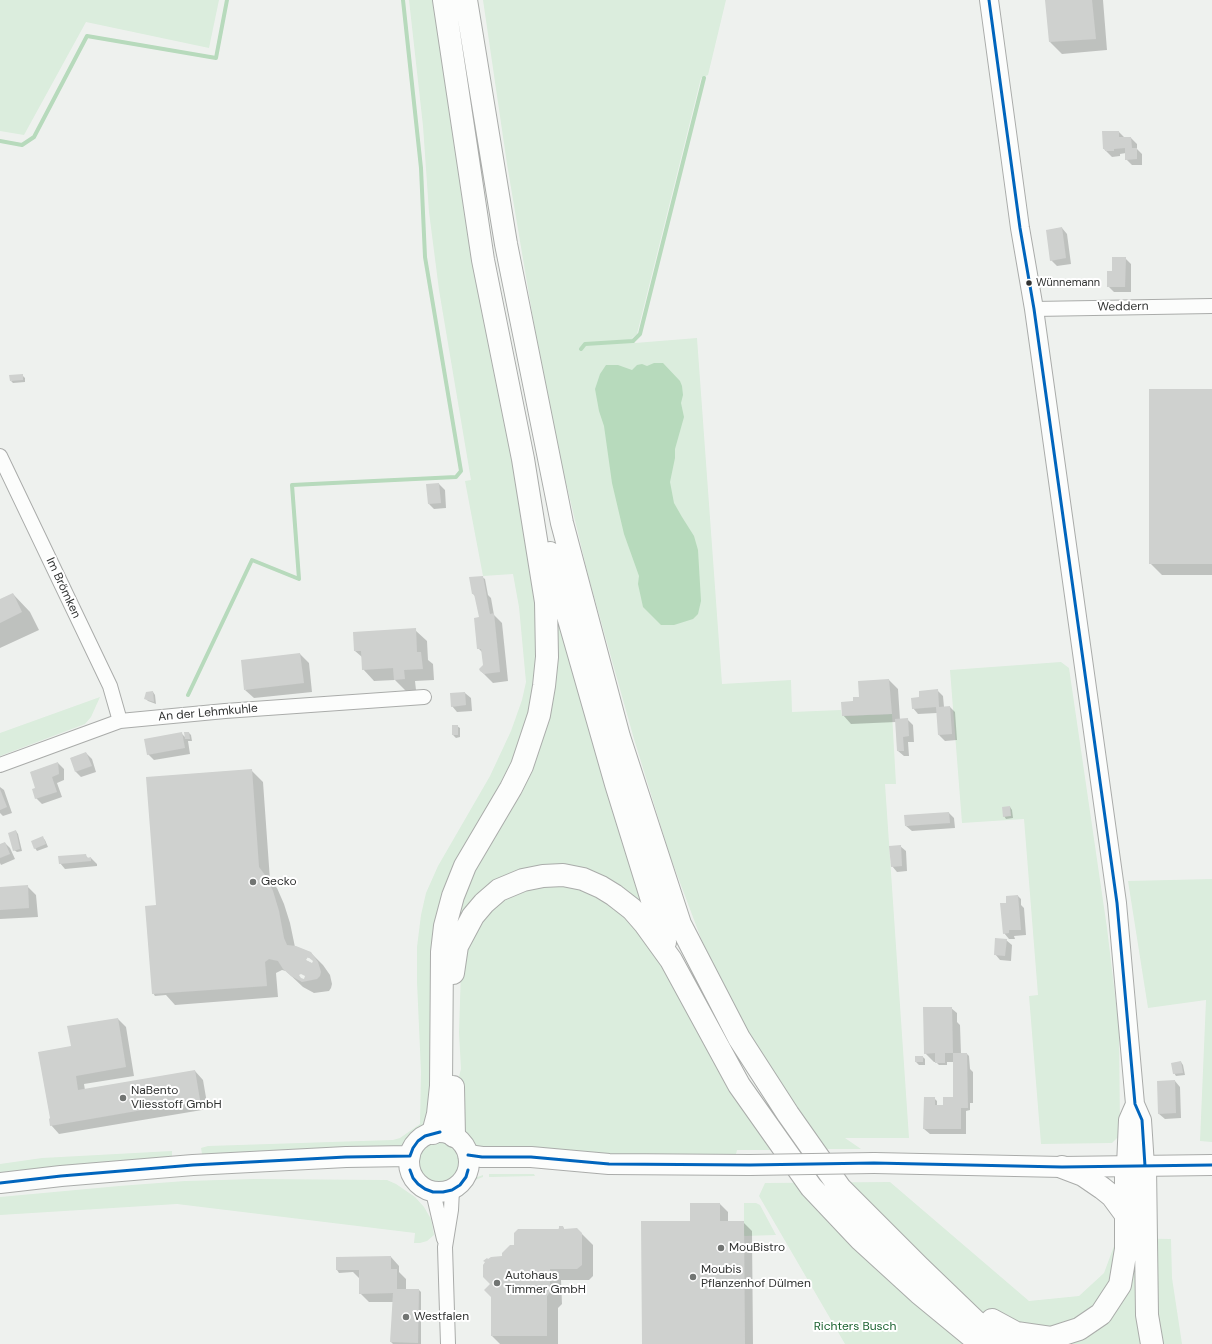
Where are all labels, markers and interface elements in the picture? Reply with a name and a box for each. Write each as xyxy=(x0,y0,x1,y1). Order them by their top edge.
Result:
place label: Wünnemann xyxy=(1036,276,1100,290)
marker: Wünnemann xyxy=(1024,278,1034,288)
street label: Weddern xyxy=(1097,299,1149,315)
street label: Im Brömken xyxy=(43,555,83,621)
street label: An der Lehmkuhle xyxy=(158,701,258,725)
place label: Gecko xyxy=(261,875,297,889)
marker: Gecko xyxy=(248,877,258,887)
place label: NaBento Vliesstoff GmbH xyxy=(131,1084,222,1112)
marker: NaBento Vliesstoff GmbH xyxy=(118,1093,128,1103)
place label: MouBistro xyxy=(729,1241,785,1255)
marker: MouBistro xyxy=(716,1243,726,1253)
place label: Moubis Pflanzenhof Dülmen xyxy=(701,1263,811,1291)
place label: Autohaus Timmer GmbH xyxy=(505,1269,586,1297)
marker: Moubis Pflanzenhof Dülmen xyxy=(688,1272,698,1282)
marker: Autohaus Timmer GmbH xyxy=(492,1278,502,1288)
place label: Westfalen xyxy=(414,1310,469,1324)
marker: Westfalen xyxy=(401,1312,411,1322)
park label: Richters Busch xyxy=(814,1320,896,1334)

